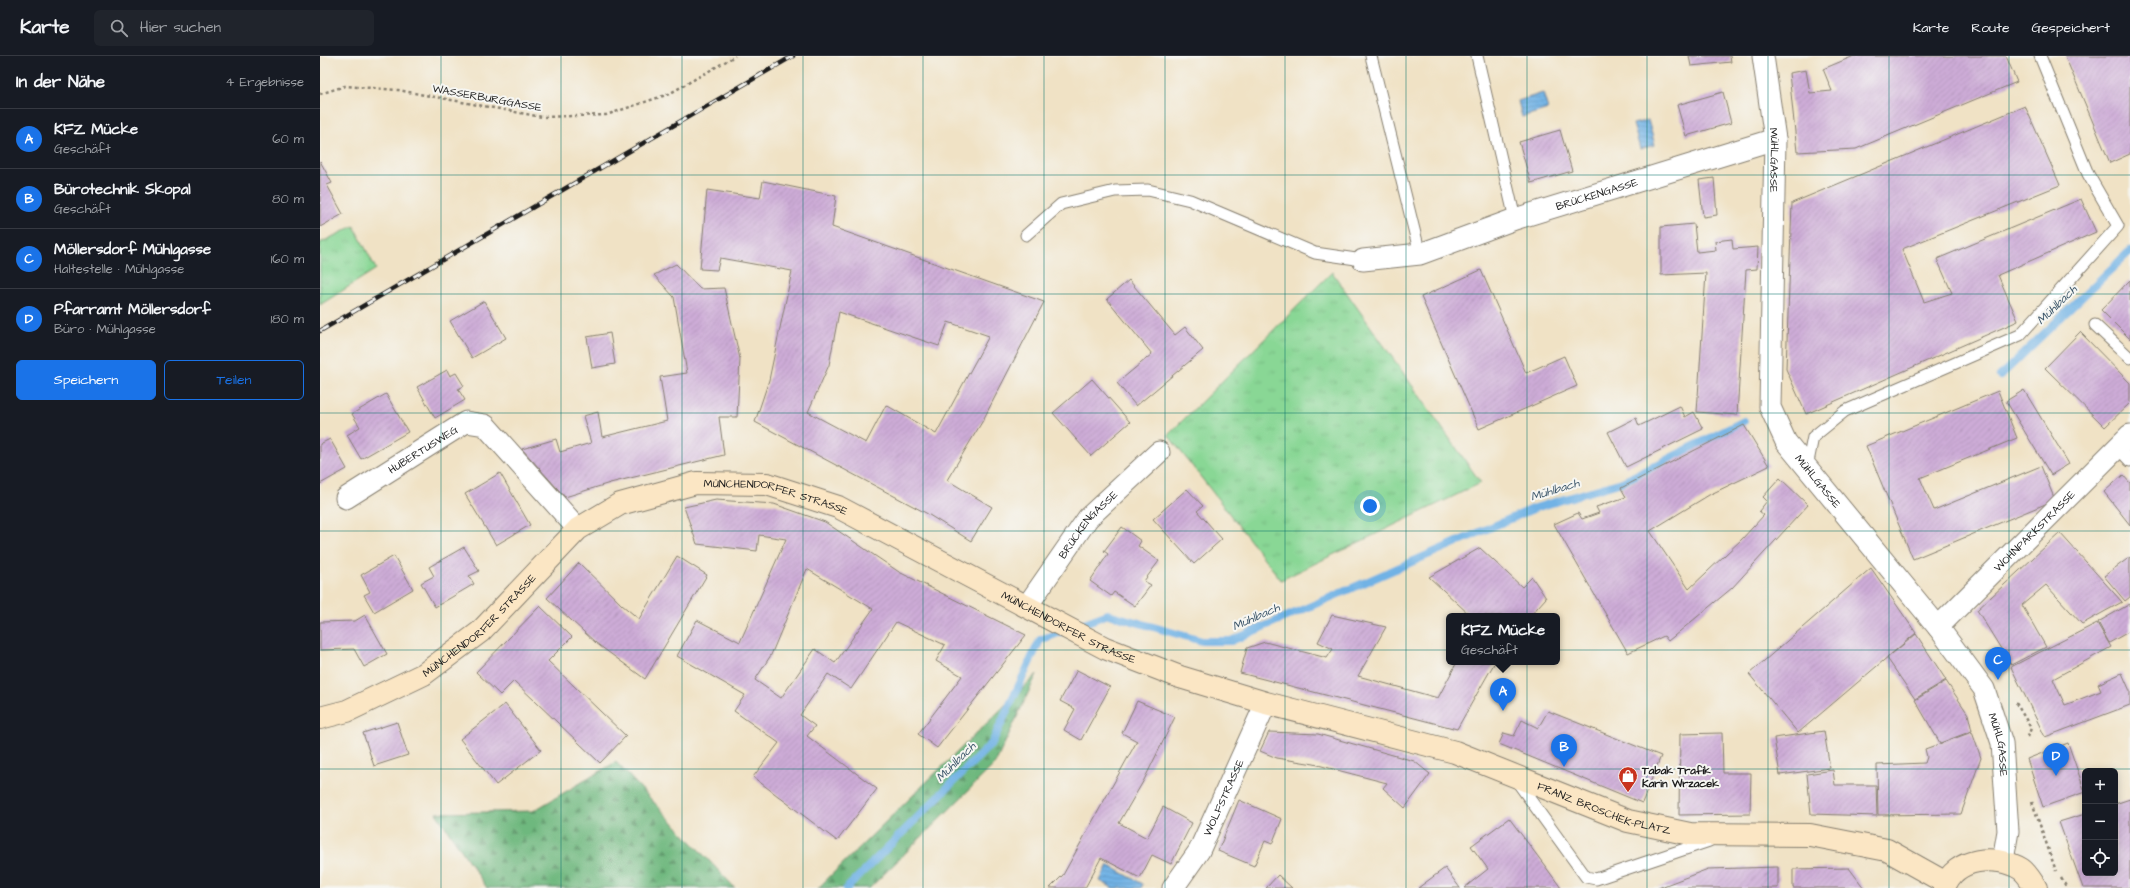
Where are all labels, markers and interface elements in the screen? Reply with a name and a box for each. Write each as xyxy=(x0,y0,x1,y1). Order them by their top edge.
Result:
search box xyxy=(94,10,374,46)
text: Karte xyxy=(20,14,70,41)
icon: search xyxy=(108,17,130,39)
text: Hier suchen xyxy=(140,17,221,38)
text: Karte xyxy=(1913,18,1949,38)
text: Route xyxy=(1971,18,2009,38)
text: Gespeichert xyxy=(2031,18,2110,38)
text: In der Nähe xyxy=(16,70,105,94)
text: 4 Ergebnisse xyxy=(225,73,304,91)
street label: WASSERBURGGASSE xyxy=(431,81,543,115)
text: KFZ Mücke xyxy=(54,119,138,140)
street label: MÜHLGASSE xyxy=(1766,127,1783,193)
text: A xyxy=(25,130,33,148)
text: 60 m xyxy=(272,130,304,148)
text: Geschäft xyxy=(54,140,111,158)
street label: BRÜCKENGASSE xyxy=(1554,174,1640,214)
text: Bürotechnik Skopal xyxy=(54,179,191,200)
text: B xyxy=(24,190,34,208)
text: 80 m xyxy=(272,190,304,208)
text: Geschäft xyxy=(54,200,111,218)
text: Möllersdorf Mühlgasse xyxy=(54,239,211,260)
text: C xyxy=(24,250,34,268)
text: 160 m xyxy=(271,250,304,268)
text: Haltestelle · Mühlgasse xyxy=(54,260,184,278)
water label: Mühlbach xyxy=(2033,281,2082,329)
text: Pfarramt Möllersdorf xyxy=(54,299,211,320)
text: D xyxy=(25,310,33,328)
text: 180 m xyxy=(270,310,304,328)
text: Büro · Mühlgasse xyxy=(54,320,156,338)
button: Speichern xyxy=(16,360,156,400)
button: Teilen xyxy=(164,360,304,400)
street label: HUBERTUSWEG xyxy=(385,421,461,477)
street label: MÜHLGASSE xyxy=(1792,451,1845,511)
water label: Mühlbach xyxy=(1528,474,1583,505)
street label: MÜNCHENDORFER STRASSE xyxy=(704,476,851,519)
street label: BRÜCKENGASSE xyxy=(1055,487,1121,561)
street label: WOHNPARKSTRASSE xyxy=(1990,487,2078,575)
your location xyxy=(1360,496,1380,516)
street label: MÜNCHENDORFER STRASSE xyxy=(419,570,539,680)
street label: MÜNCHENDORFER STRASSE xyxy=(999,587,1138,667)
water label: Mühlbach xyxy=(1230,599,1283,635)
popup xyxy=(1446,613,1560,665)
text: KFZ Mücke xyxy=(1461,620,1545,641)
text: Geschäft xyxy=(1461,641,1518,659)
pin: C xyxy=(1985,647,2011,680)
pin: A xyxy=(1490,678,1516,711)
street label: MÜHLGASSE xyxy=(1985,711,2012,777)
pin: B xyxy=(1551,734,1577,767)
water label: Mühlbach xyxy=(932,737,981,786)
pin: D xyxy=(2043,743,2069,776)
street label: WOLFSTRASSE xyxy=(1199,756,1247,838)
place label: Tabak Trafik Karin Wrzacek xyxy=(1641,763,1719,791)
shop icon: Tabak Trafik Karin Wrzacek xyxy=(1617,765,1639,793)
map controls xyxy=(2082,768,2118,876)
button: + xyxy=(2082,768,2118,804)
street label: FRANZ BROSCHEK-PLATZ xyxy=(1535,778,1673,837)
button: − xyxy=(2082,804,2118,840)
button: locate xyxy=(2082,840,2118,876)

